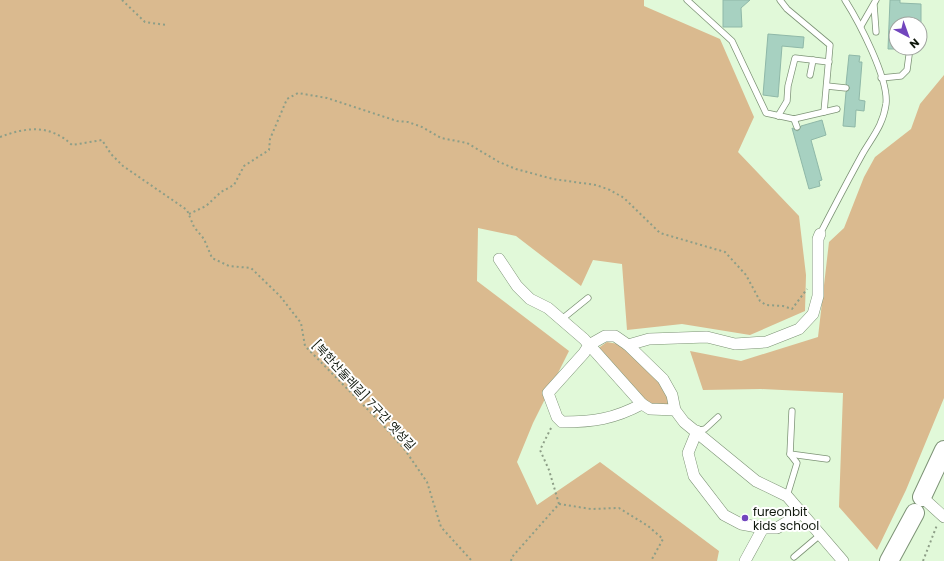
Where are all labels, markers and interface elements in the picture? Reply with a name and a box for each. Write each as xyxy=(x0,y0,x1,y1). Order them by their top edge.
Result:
north arrow xyxy=(888,16,928,56)
text: N xyxy=(906,35,923,52)
street label: [북한산둘레길] 7구간 옛성길 xyxy=(308,336,420,454)
place label: fureonbit kids school xyxy=(753,503,819,534)
marker: fureonbit kids school xyxy=(740,513,750,523)

